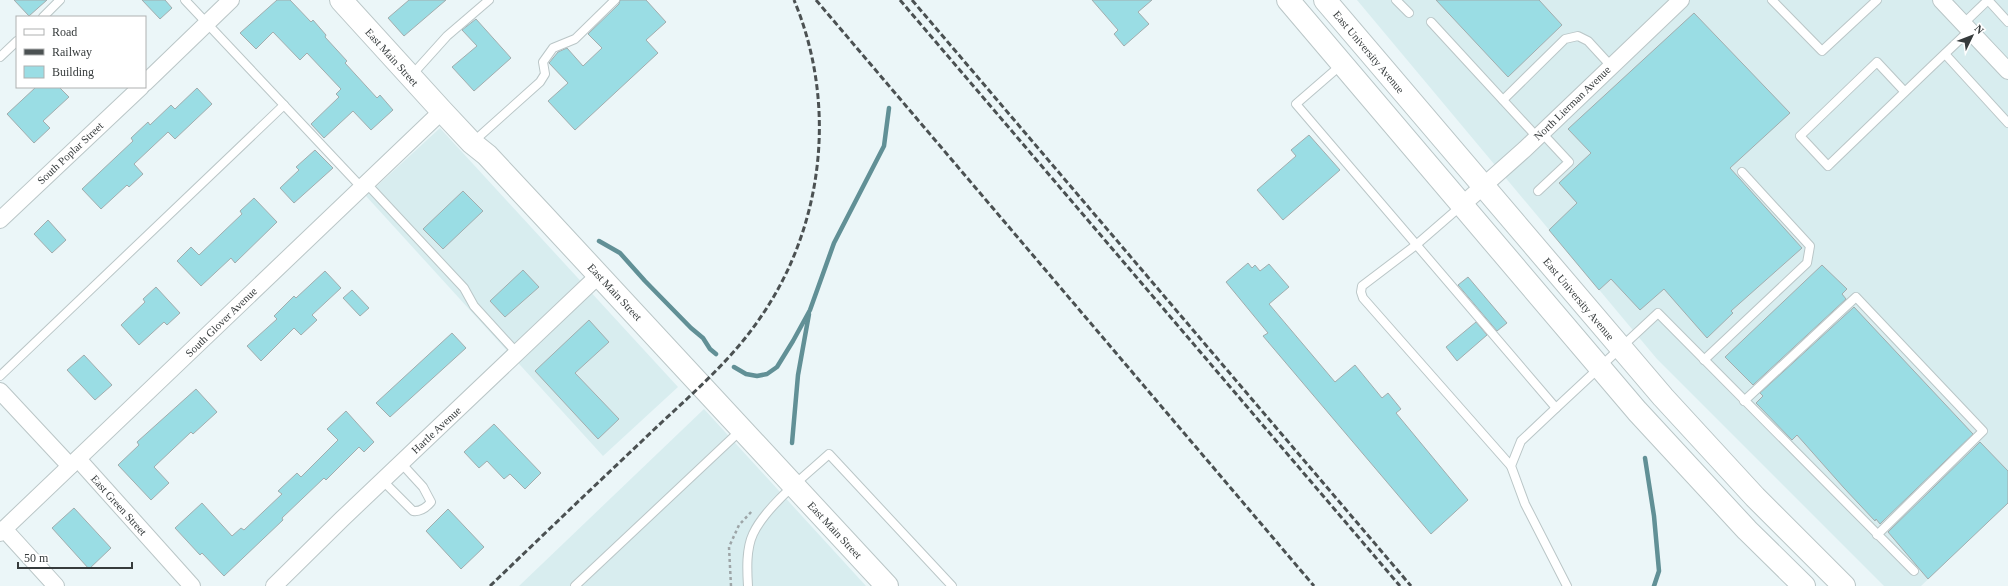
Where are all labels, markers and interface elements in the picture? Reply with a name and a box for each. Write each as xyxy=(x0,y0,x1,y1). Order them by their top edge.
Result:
street label: East University Avenue xyxy=(1331,8,1407,96)
legend xyxy=(16,16,146,88)
north arrow xyxy=(1952,16,1992,56)
text: N xyxy=(1972,22,1986,36)
text: Road xyxy=(52,25,77,39)
street label: East Main Street xyxy=(363,26,421,88)
text: Railway xyxy=(52,45,92,59)
street label: North Lierman Avenue xyxy=(1531,63,1613,142)
text: Building xyxy=(52,65,94,79)
street label: South Poplar Street xyxy=(35,119,105,187)
street label: East University Avenue xyxy=(1541,255,1617,343)
street label: East Main Street xyxy=(586,261,644,323)
street label: South Glover Avenue xyxy=(183,285,259,359)
street label: Hartle Avenue xyxy=(409,404,463,456)
street label: East Green Street xyxy=(89,472,149,538)
street label: East Main Street xyxy=(806,499,864,561)
scale bar xyxy=(18,544,132,570)
text: 50 m xyxy=(24,551,49,565)

